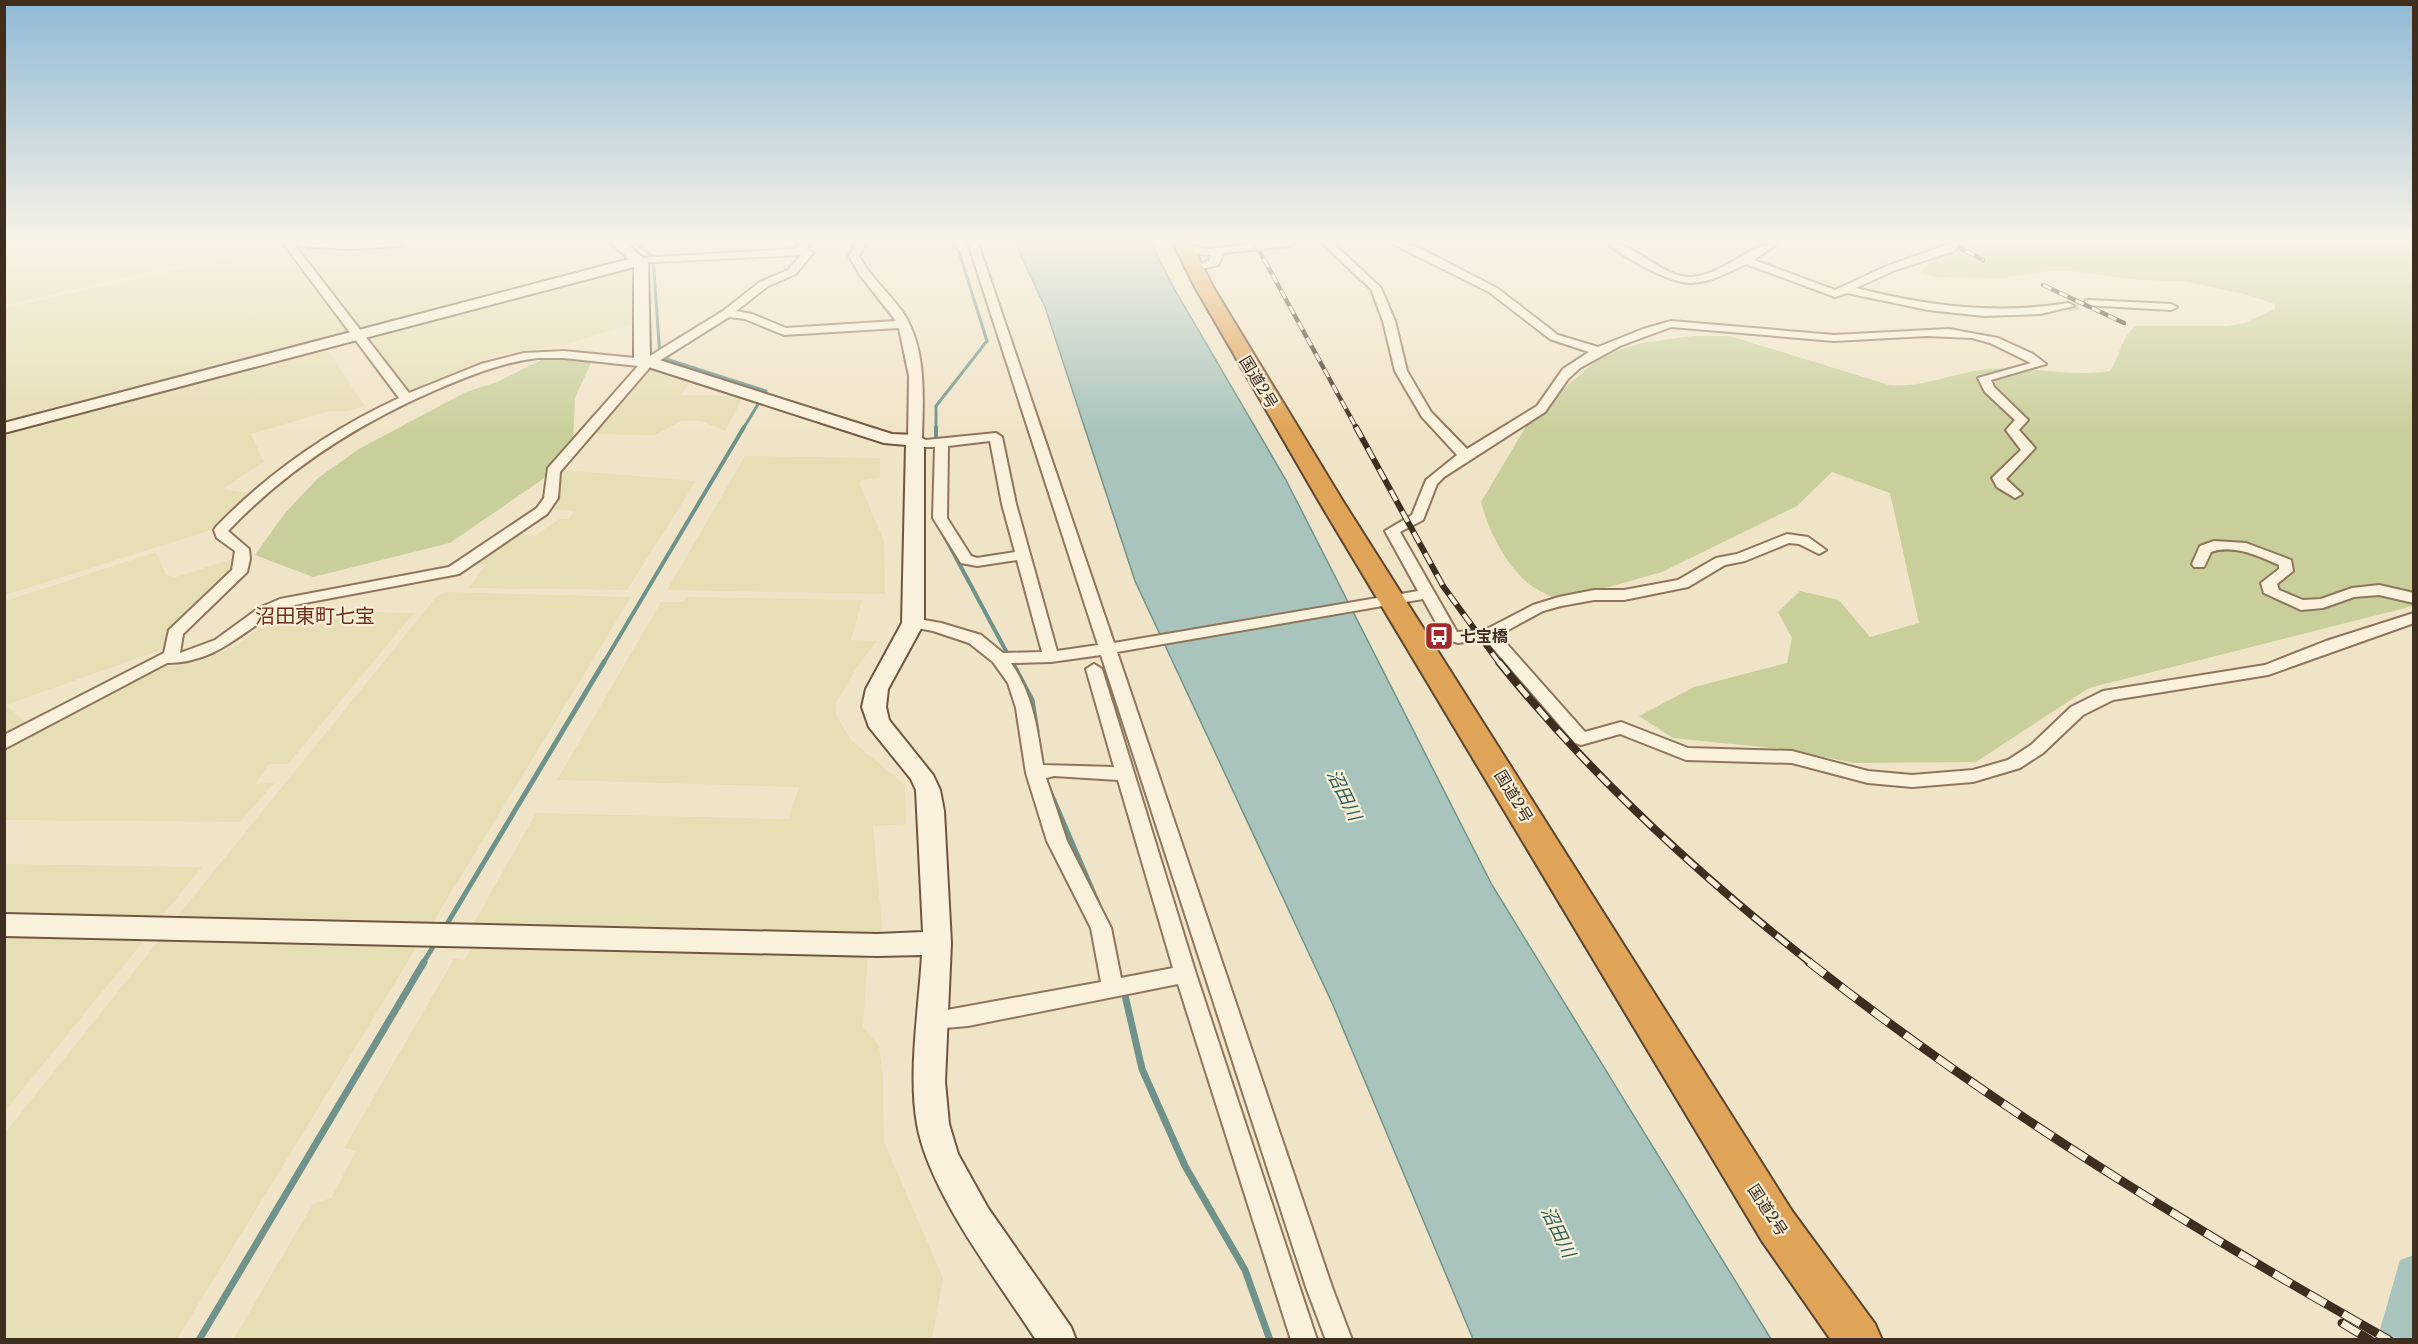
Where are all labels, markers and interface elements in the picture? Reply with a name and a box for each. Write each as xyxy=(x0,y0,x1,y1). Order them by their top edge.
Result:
street label: 国道2号 xyxy=(1236,352,1282,412)
district label: 沼田東町七宝 xyxy=(255,604,375,628)
bus stop icon: 七宝橋 xyxy=(1423,620,1455,652)
place label: 七宝橋 xyxy=(1460,626,1508,646)
water label: 沼田川 xyxy=(1322,766,1367,826)
street label: 国道2号 xyxy=(1491,766,1537,826)
street label: 国道2号 xyxy=(1744,1180,1792,1240)
water label: 沼田川 xyxy=(1536,1203,1581,1263)

